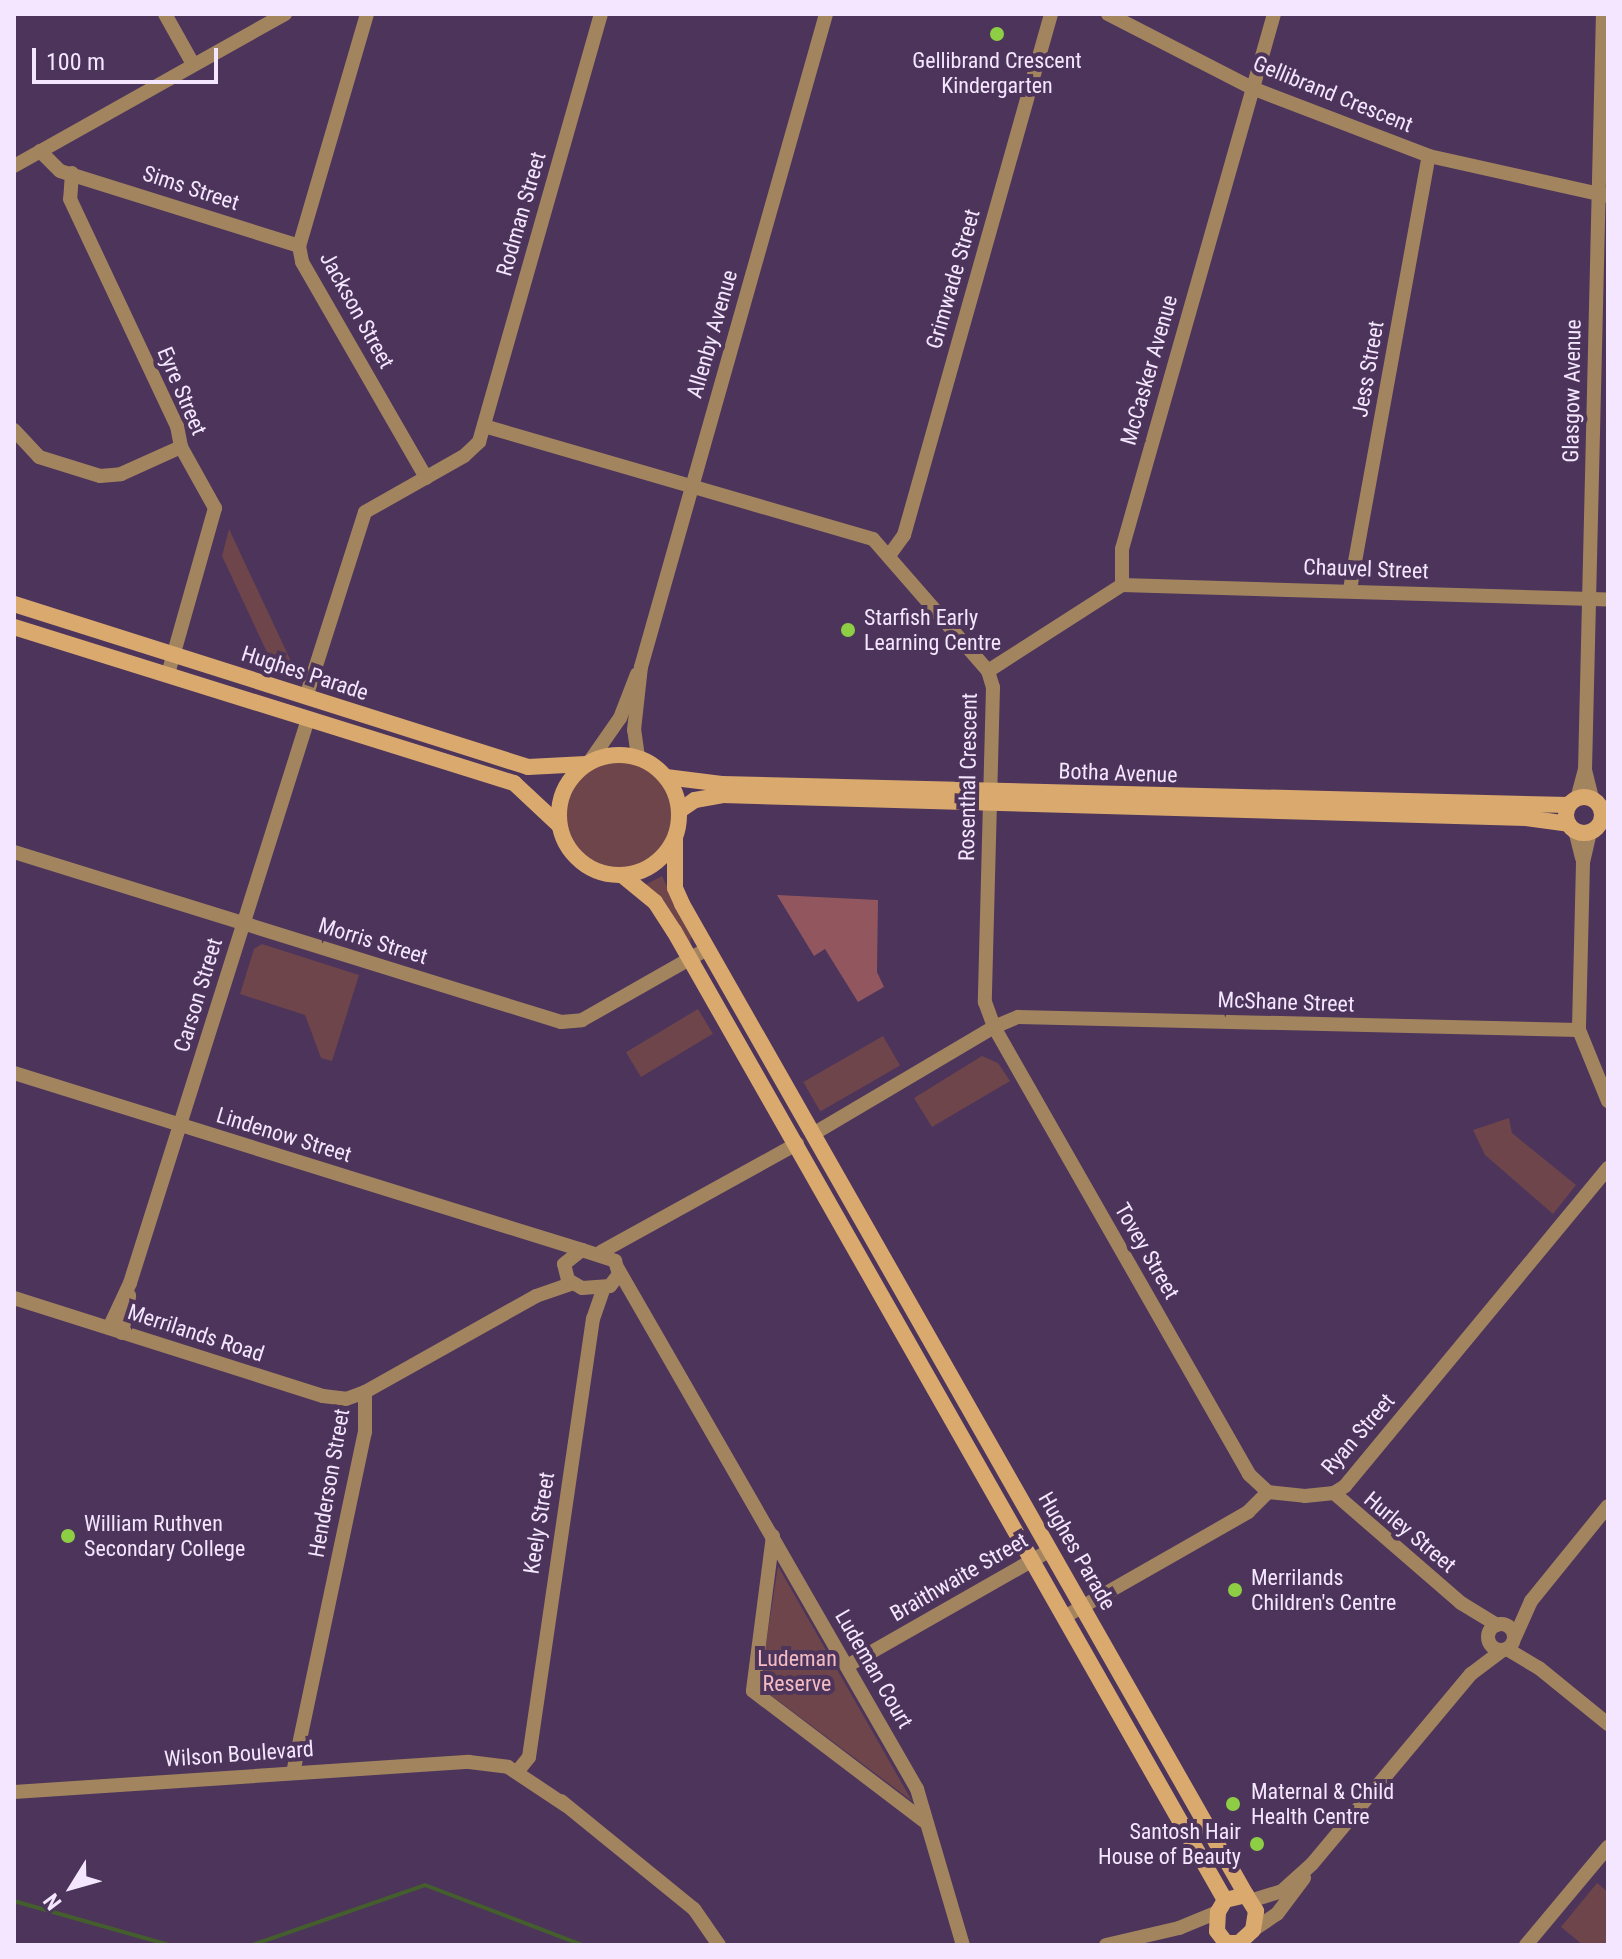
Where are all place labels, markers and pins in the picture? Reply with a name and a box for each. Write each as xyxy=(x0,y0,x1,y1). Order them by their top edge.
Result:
marker: Gellibrand Crescent Kindergarten xyxy=(988,25,1006,43)
place label: Gellibrand Crescent Kindergarten xyxy=(912,47,1082,98)
place label: Starfish Early Learning Centre xyxy=(864,604,1001,656)
marker: Starfish Early Learning Centre xyxy=(839,621,857,639)
place label: William Ruthven Secondary College xyxy=(84,1510,245,1562)
marker: William Ruthven Secondary College xyxy=(59,1527,77,1545)
place label: Merrilands Children's Centre xyxy=(1251,1564,1396,1616)
marker: Merrilands Children's Centre xyxy=(1226,1581,1244,1599)
place label: Maternal & Child Health Centre xyxy=(1251,1778,1394,1830)
marker: Maternal & Child Health Centre xyxy=(1222,1793,1244,1815)
place label: Santosh Hair House of Beauty xyxy=(1098,1818,1241,1870)
marker: Santosh Hair House of Beauty xyxy=(1248,1835,1266,1853)

